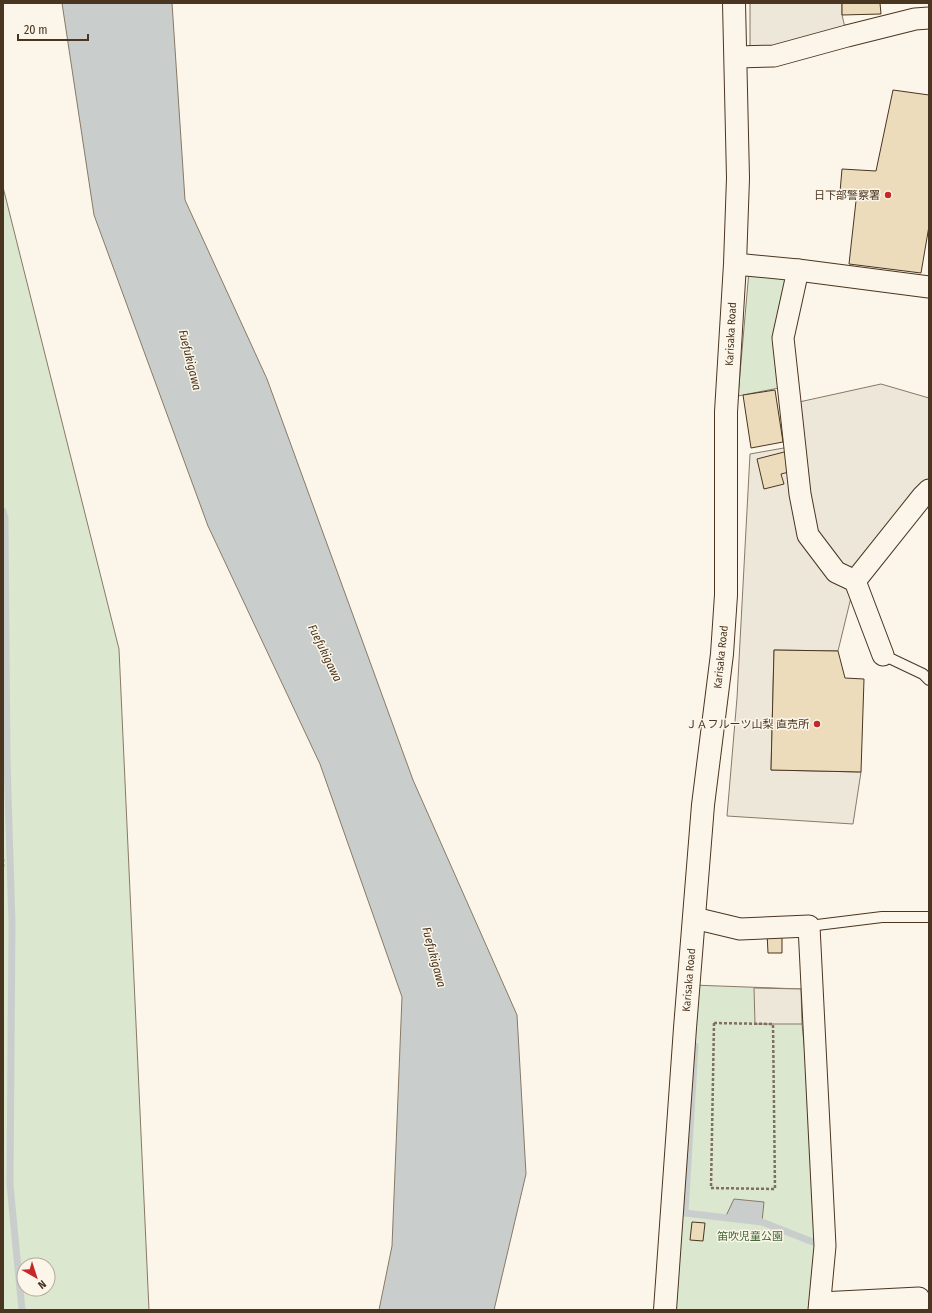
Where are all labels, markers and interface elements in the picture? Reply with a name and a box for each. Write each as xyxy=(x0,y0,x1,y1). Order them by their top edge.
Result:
scale bar xyxy=(18,16,88,42)
text: 20 m xyxy=(24,23,48,37)
place label: 日下部警察署 xyxy=(814,189,880,202)
marker: 日下部警察署 xyxy=(883,190,893,200)
street label: Karisaka Road xyxy=(723,302,739,366)
water label: Fuefukigawa xyxy=(176,328,204,392)
water label: Fuefukigawa xyxy=(305,622,345,684)
street label: Karisaka Road xyxy=(711,625,731,689)
place label: ＪＡフルーツ山梨 直売所 xyxy=(686,718,810,731)
marker: ＪＡフルーツ山梨 直売所 xyxy=(812,719,822,729)
water label: Fuefukigawa xyxy=(419,925,449,989)
street label: Karisaka Road xyxy=(680,948,698,1012)
park label: 笛吹児童公園 xyxy=(717,1230,783,1243)
north arrow xyxy=(16,1257,56,1297)
text: N xyxy=(35,1277,49,1292)

